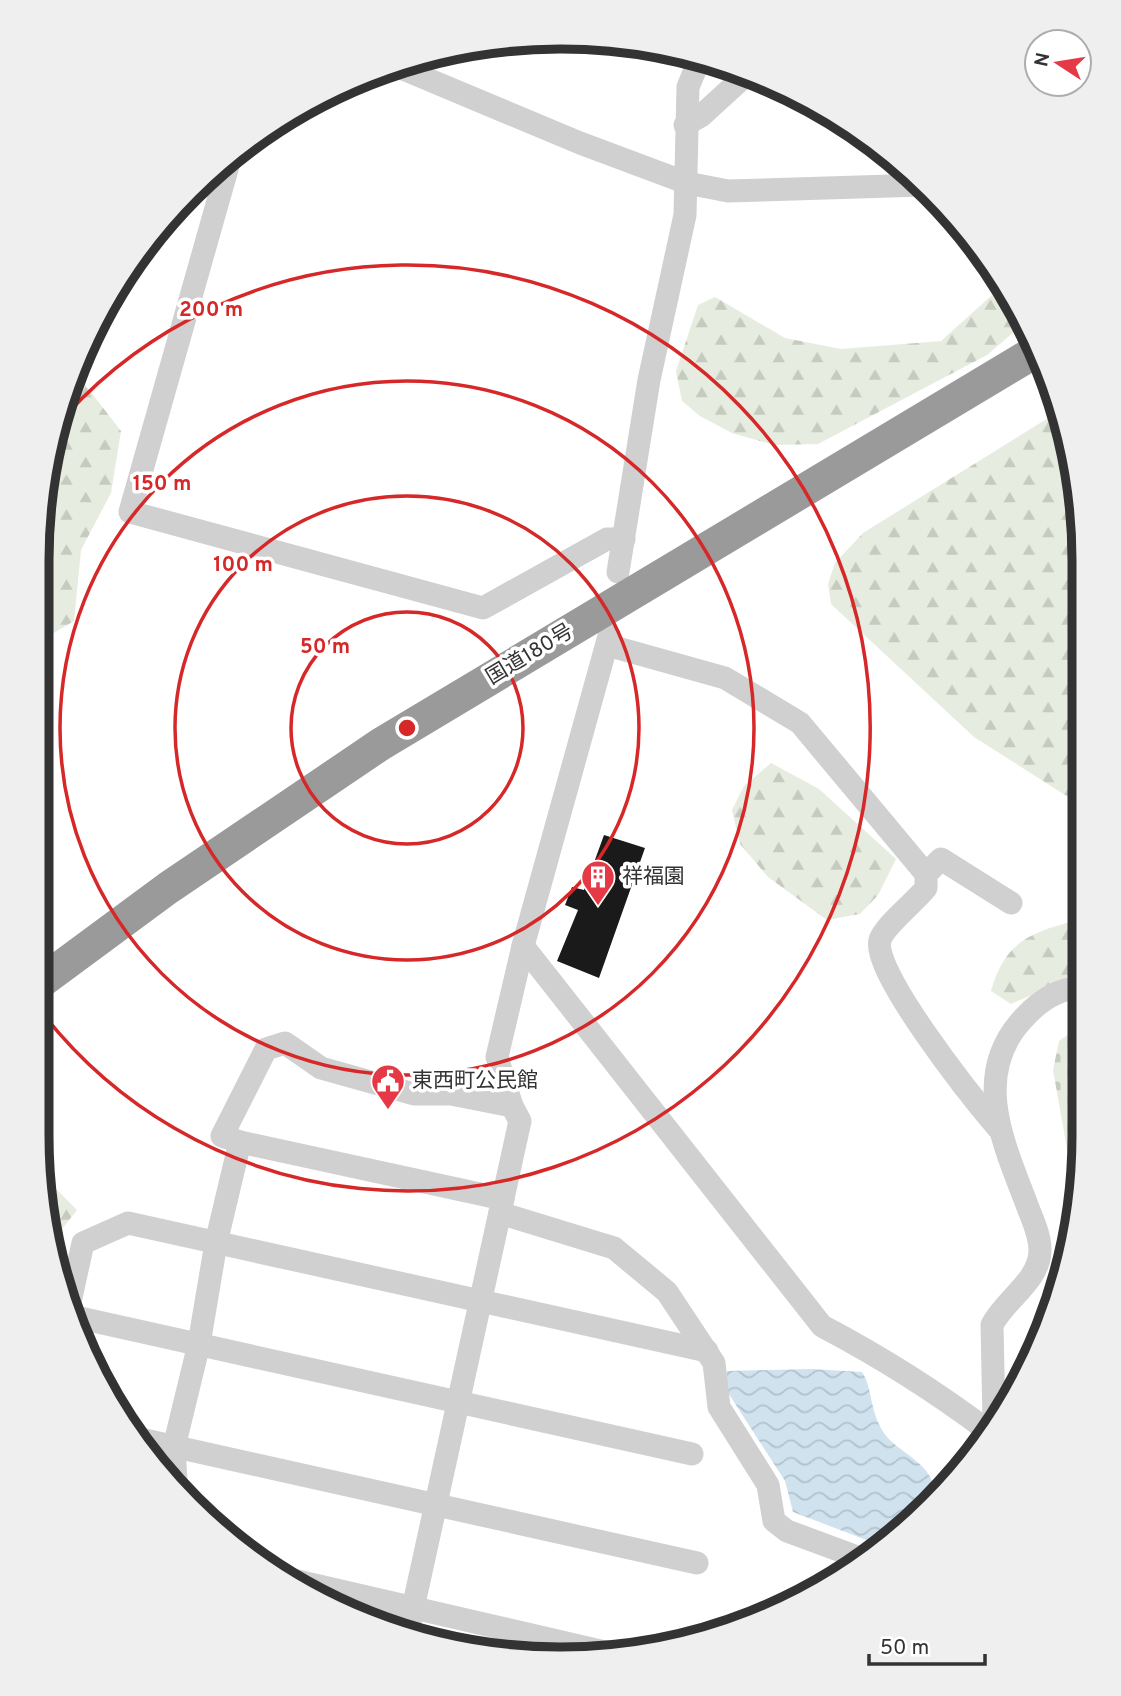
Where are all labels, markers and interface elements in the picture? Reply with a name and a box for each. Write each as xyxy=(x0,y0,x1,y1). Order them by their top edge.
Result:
north arrow xyxy=(1023,28,1093,98)
text: N xyxy=(1030,51,1056,69)
text: 200 m xyxy=(179,297,243,324)
text: 150 m xyxy=(133,471,191,498)
text: 100 m xyxy=(213,552,273,579)
street label: 国道180号 xyxy=(482,618,578,692)
text: 50 m xyxy=(300,634,350,661)
centre of rings xyxy=(395,716,419,740)
building icon: 祥福園 xyxy=(579,858,617,907)
place label: 祥福園 xyxy=(622,864,685,891)
public building icon: 東西町公民館 xyxy=(369,1062,407,1111)
place label: 東西町公民館 xyxy=(412,1068,538,1095)
scale bar xyxy=(869,1622,984,1666)
text: 50 m xyxy=(880,1635,929,1662)

